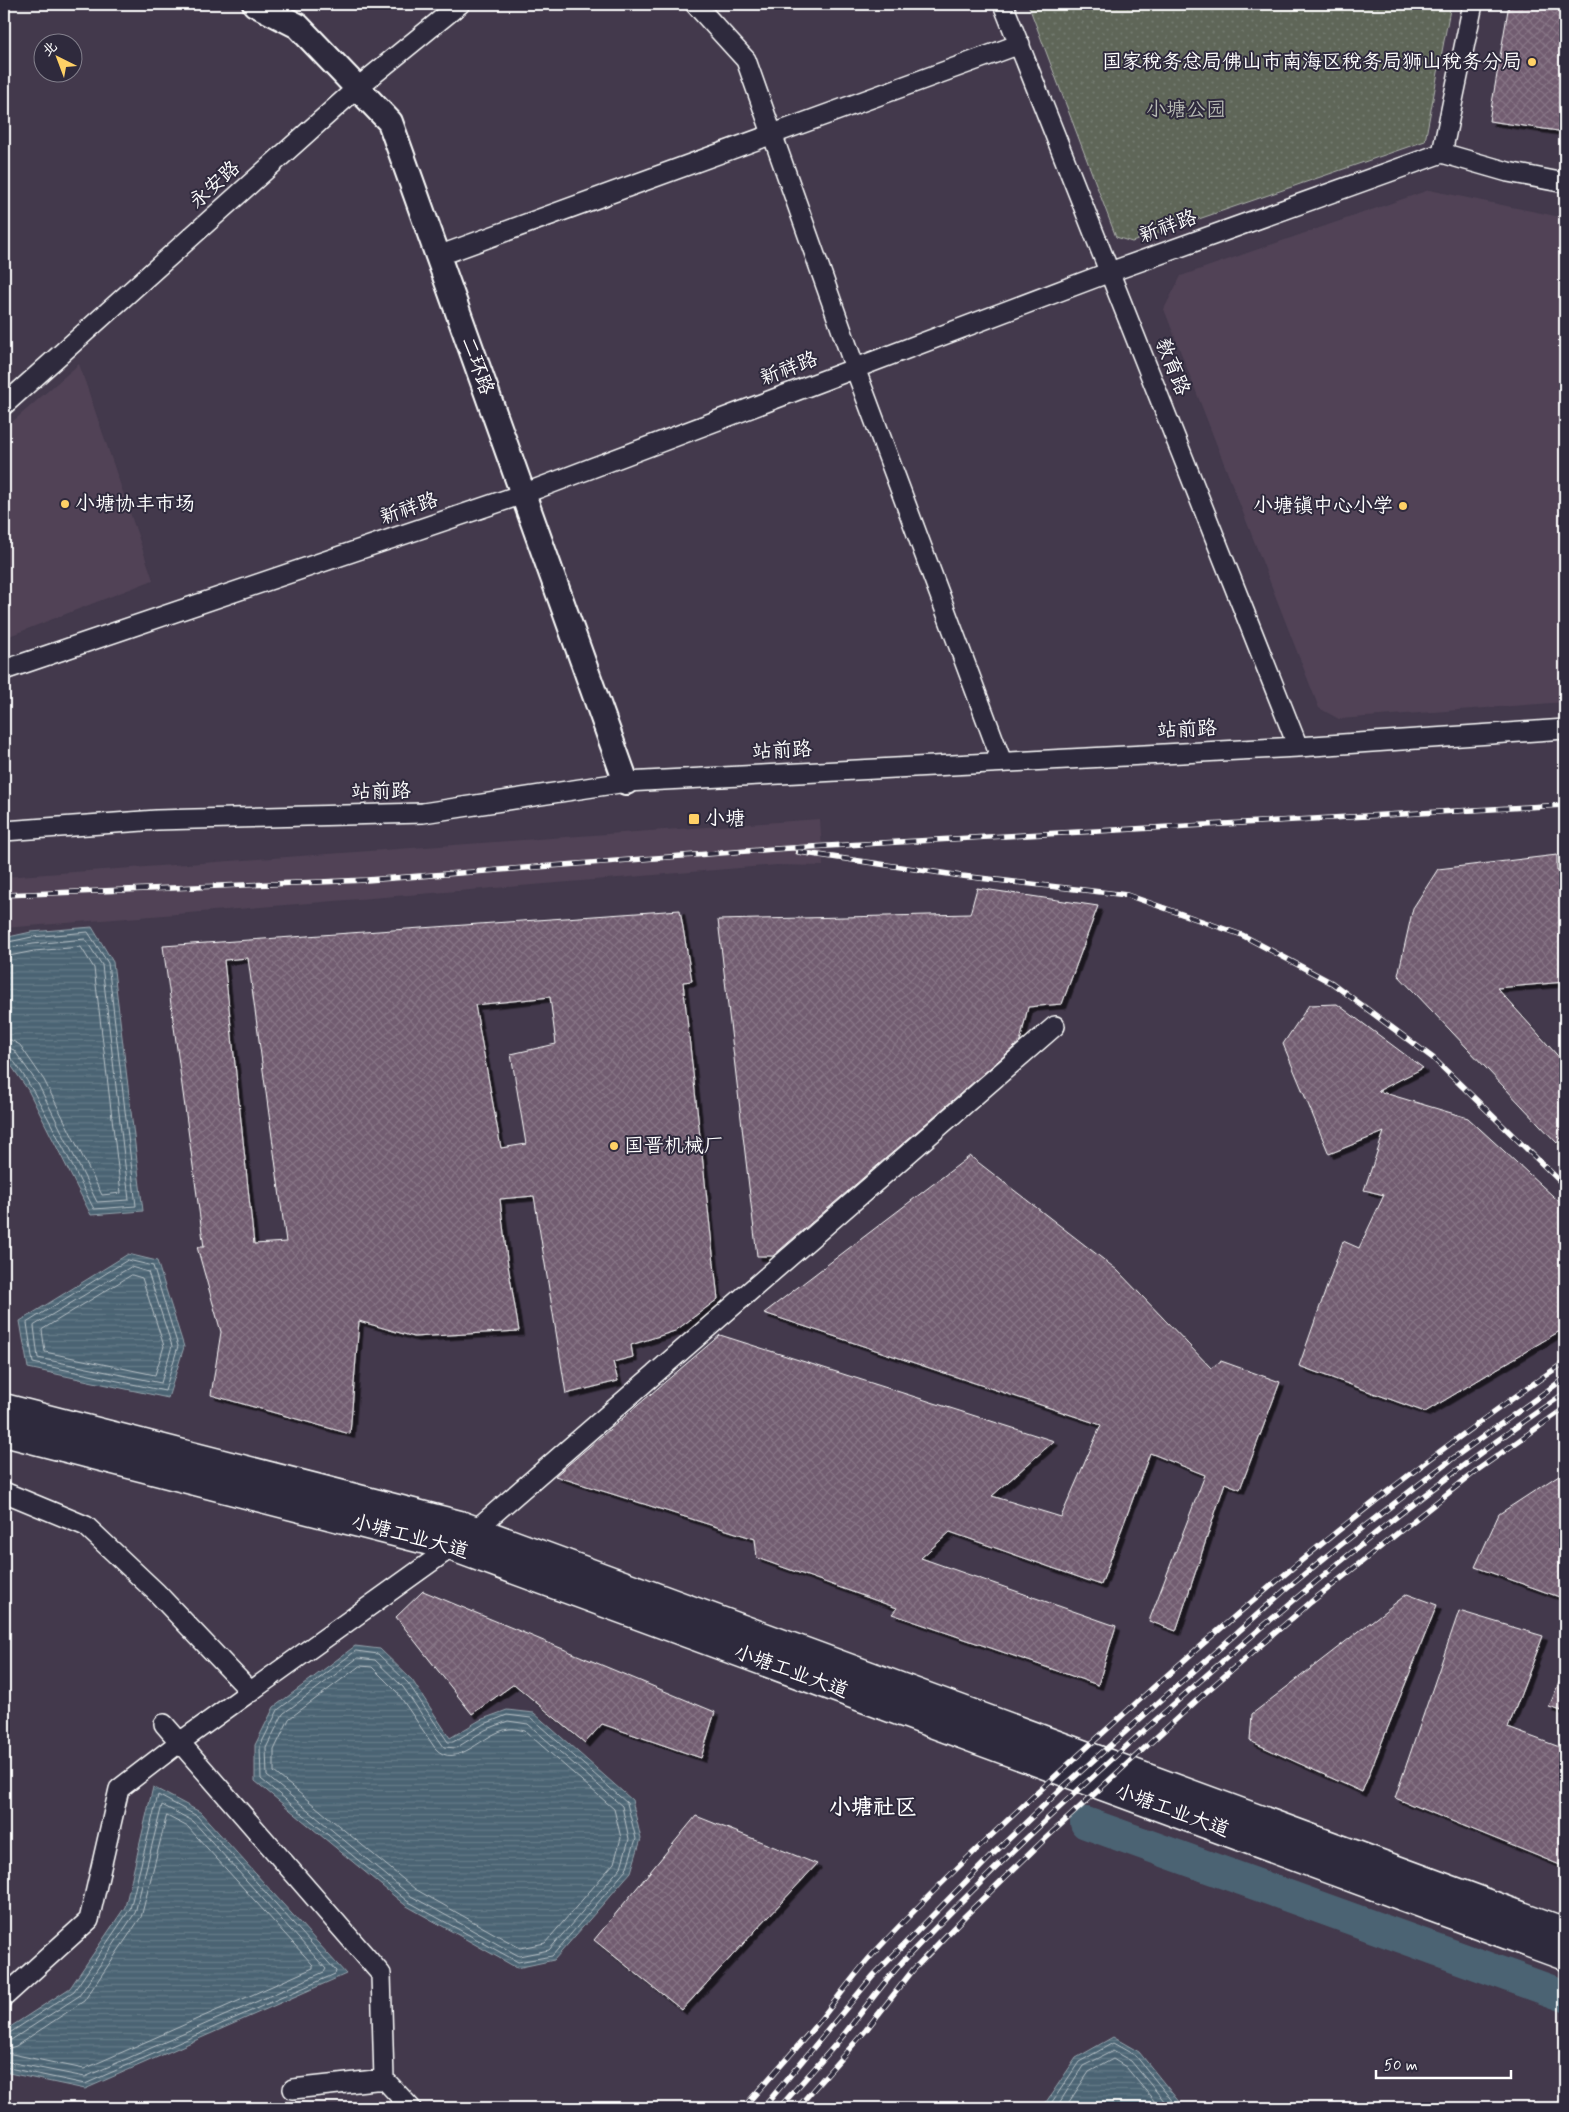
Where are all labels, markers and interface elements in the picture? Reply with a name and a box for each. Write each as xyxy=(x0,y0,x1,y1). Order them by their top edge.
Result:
north arrow xyxy=(32,32,82,82)
text: 北 xyxy=(39,38,61,60)
place label: 国家税务总局佛山市南海区税务局狮山税务分局 xyxy=(1102,49,1522,76)
marker: 国家税务总局佛山市南海区税务局狮山税务分局 xyxy=(1526,56,1538,68)
park label: 小塘公园 xyxy=(1146,97,1226,124)
street label: 永安路 xyxy=(184,154,247,215)
street label: 新祥路 xyxy=(1135,204,1202,250)
street label: 二环路 xyxy=(454,333,500,400)
street label: 教育路 xyxy=(1148,334,1196,401)
street label: 新祥路 xyxy=(756,345,823,392)
street label: 新祥路 xyxy=(376,486,443,532)
place label: 小塘协丰市场 xyxy=(75,491,195,518)
place label: 小塘镇中心小学 xyxy=(1253,493,1393,520)
marker: 小塘协丰市场 xyxy=(59,498,71,510)
marker: 小塘镇中心小学 xyxy=(1397,500,1409,512)
street label: 站前路 xyxy=(1156,715,1219,745)
street label: 站前路 xyxy=(751,736,814,766)
street label: 站前路 xyxy=(351,778,412,806)
place label: 小塘 xyxy=(705,806,745,833)
marker: 小塘 xyxy=(687,812,701,826)
place label: 国晋机械厂 xyxy=(624,1133,724,1160)
marker: 国晋机械厂 xyxy=(608,1140,620,1152)
street label: 小塘工业大道 xyxy=(349,1508,471,1566)
street label: 小塘工业大道 xyxy=(730,1639,852,1705)
street label: 小塘工业大道 xyxy=(1111,1778,1233,1844)
district label: 小塘社区 xyxy=(829,1794,917,1822)
scale bar xyxy=(1376,2047,1512,2079)
text: 50 m xyxy=(1384,2056,1418,2076)

